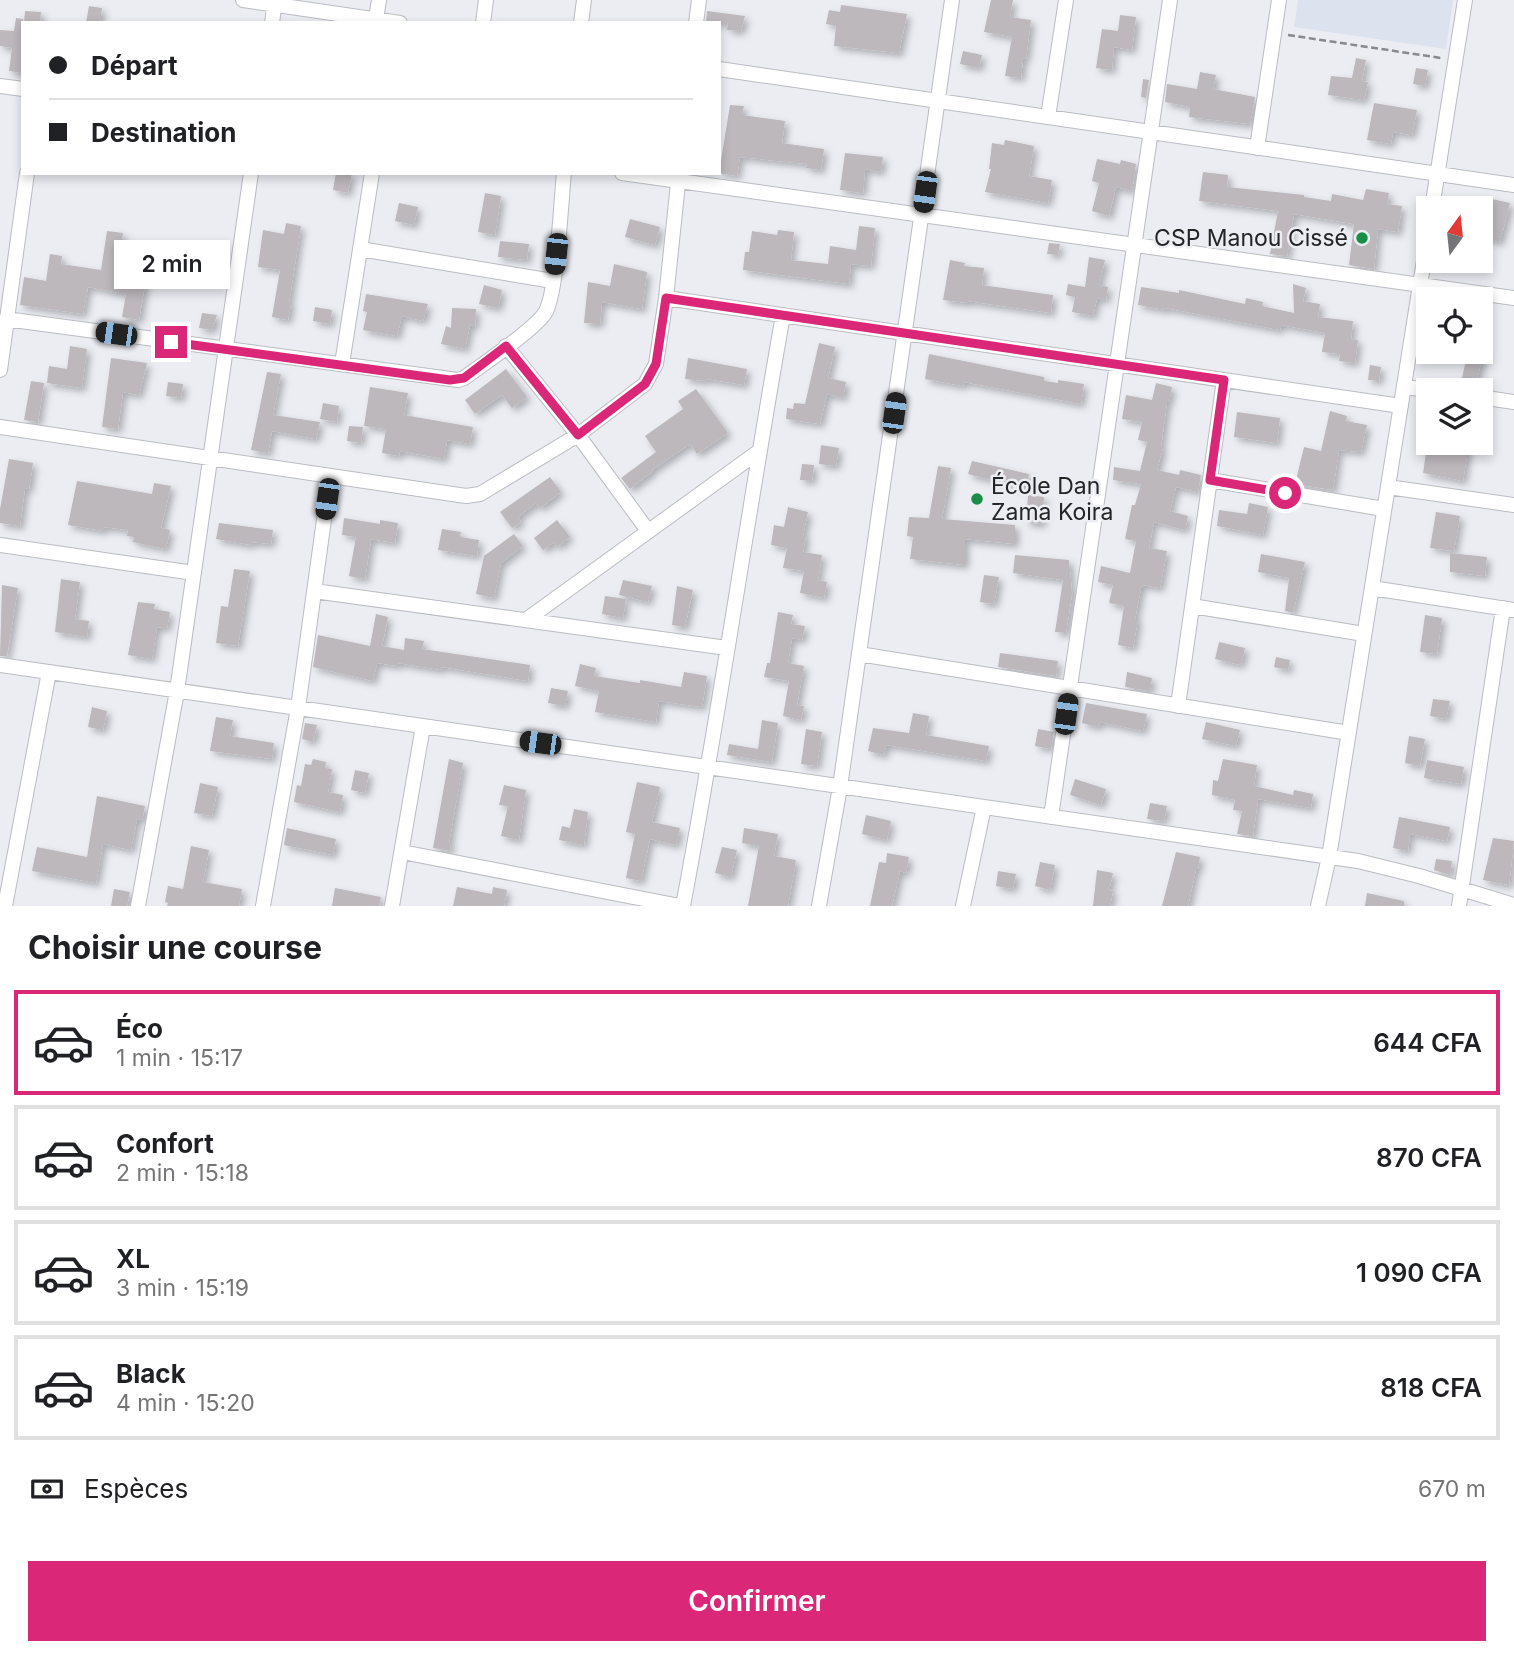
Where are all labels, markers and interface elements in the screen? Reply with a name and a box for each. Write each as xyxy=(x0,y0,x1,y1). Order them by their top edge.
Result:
text: Départ xyxy=(91,50,178,81)
text: Destination xyxy=(91,117,236,148)
car xyxy=(912,170,939,214)
north arrow xyxy=(1416,196,1493,273)
map controls xyxy=(1416,196,1493,455)
place label: CSP Manou Cissé xyxy=(1154,224,1348,252)
marker: CSP Manou Cissé xyxy=(1354,230,1370,246)
car xyxy=(544,232,569,276)
callout: 2 min xyxy=(113,240,229,290)
text: 2 min xyxy=(142,250,202,278)
button: locate xyxy=(1416,287,1493,364)
car xyxy=(94,321,139,347)
route end xyxy=(155,326,187,358)
button: layers xyxy=(1416,378,1493,455)
car xyxy=(881,391,908,435)
place label: École Dan Zama Koira xyxy=(991,472,1113,526)
car xyxy=(314,477,341,521)
route start xyxy=(1269,477,1301,509)
marker: École Dan Zama Koira xyxy=(969,491,985,507)
car xyxy=(1053,692,1080,736)
car xyxy=(518,730,563,756)
text: Choisir une course xyxy=(28,928,322,967)
icon: car xyxy=(32,1011,95,1074)
text: Éco xyxy=(116,1013,163,1044)
text: 644 CFA xyxy=(1373,1027,1482,1058)
text: 1 min · 15:17 xyxy=(116,1044,243,1072)
icon: car xyxy=(32,1126,95,1189)
text: Confort xyxy=(116,1128,214,1159)
text: 870 CFA xyxy=(1376,1142,1482,1173)
text: 2 min · 15:18 xyxy=(116,1159,249,1187)
icon: car xyxy=(32,1241,95,1304)
text: XL xyxy=(116,1243,150,1274)
text: 1 090 CFA xyxy=(1356,1257,1482,1288)
text: 3 min · 15:19 xyxy=(116,1274,249,1302)
icon: car xyxy=(32,1356,95,1419)
text: Black xyxy=(116,1358,186,1389)
text: 818 CFA xyxy=(1380,1372,1482,1403)
text: 4 min · 15:20 xyxy=(116,1389,255,1417)
icon: cash xyxy=(28,1470,66,1508)
text: Espèces xyxy=(84,1473,188,1504)
text: 670 m xyxy=(1418,1475,1486,1503)
button: Confirmer xyxy=(28,1561,1486,1641)

